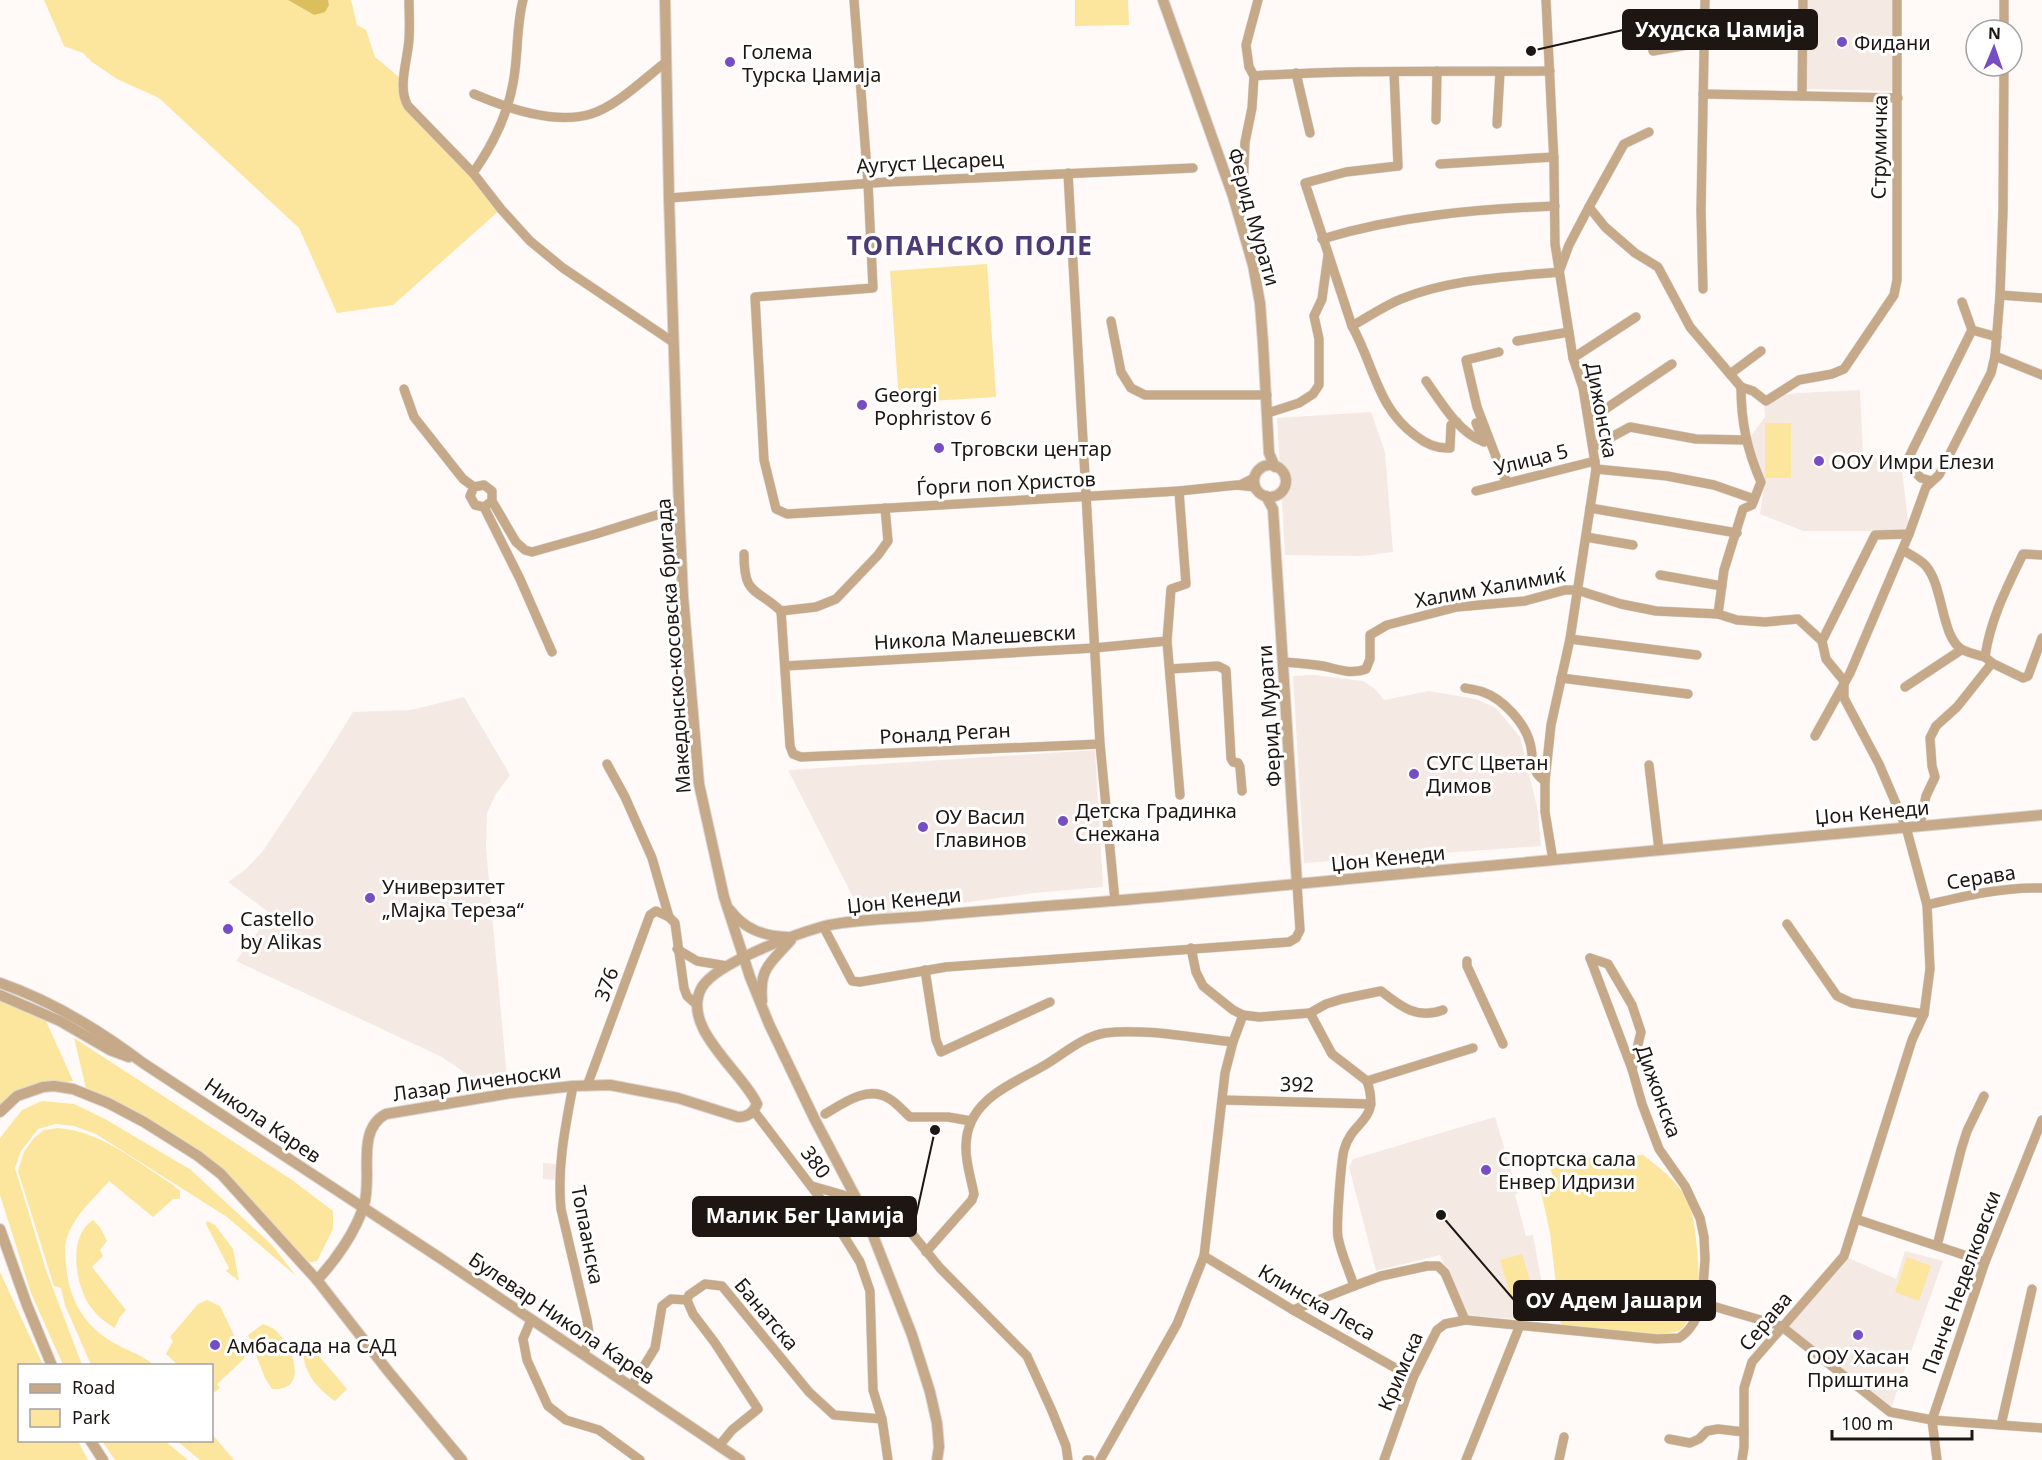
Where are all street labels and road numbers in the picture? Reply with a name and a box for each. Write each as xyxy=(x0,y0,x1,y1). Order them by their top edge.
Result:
street label: Струмичка xyxy=(1865,94,1893,200)
street label: Аугуст Цесарец xyxy=(856,145,1005,179)
street label: Ферид Мурати xyxy=(1221,145,1287,289)
street label: Дижонска xyxy=(1579,360,1625,460)
street label: Улица 5 xyxy=(1491,437,1571,481)
street label: Ѓорги поп Христов xyxy=(916,465,1096,501)
street label: Македонско-косовска бригада xyxy=(649,497,697,795)
street label: Халим Халимиќ xyxy=(1412,560,1568,614)
street label: Никола Малешевски xyxy=(873,618,1077,656)
street label: Ферид Мурати xyxy=(1251,644,1287,788)
street label: Роналд Реган xyxy=(879,716,1011,750)
street label: Џон Кенеди xyxy=(1814,794,1930,830)
street label: Џон Кенеди xyxy=(1330,839,1446,877)
street label: Серава xyxy=(1945,858,2017,896)
street label: Џон Кенеди xyxy=(846,881,962,919)
street label: 376 xyxy=(587,963,625,1005)
street label: Дижонска xyxy=(1630,1041,1688,1141)
street label: Лазар Личеноски xyxy=(391,1057,563,1107)
street label: 392 xyxy=(1280,1070,1314,1098)
street label: Никола Карев xyxy=(199,1071,327,1169)
street label: 380 xyxy=(795,1140,837,1184)
street label: Топаанска xyxy=(565,1183,611,1287)
street label: Панче Неделковски xyxy=(1915,1187,2007,1377)
street label: Булевар Никола Карев xyxy=(464,1246,660,1390)
street label: Клинска Леса xyxy=(1253,1257,1381,1347)
street label: Банатска xyxy=(729,1272,805,1356)
street label: Серава xyxy=(1732,1286,1798,1356)
street label: Кримска xyxy=(1371,1327,1429,1415)

